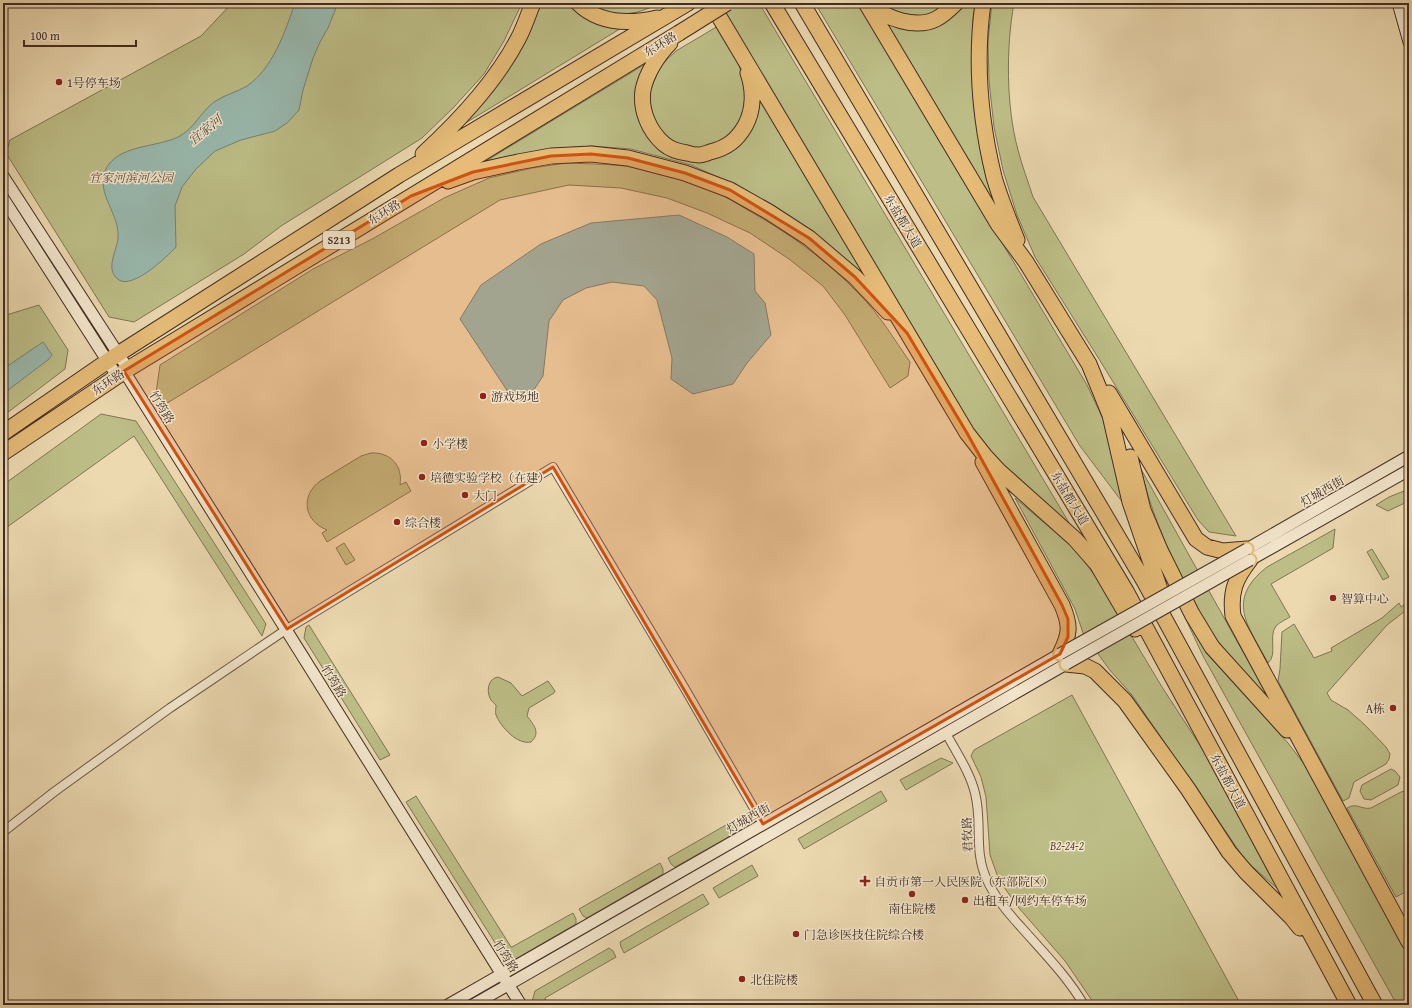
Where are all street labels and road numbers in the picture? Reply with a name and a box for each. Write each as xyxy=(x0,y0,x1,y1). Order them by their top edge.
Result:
street label: 东环路 xyxy=(640,27,680,61)
street label: 东盐都大道 xyxy=(880,191,926,251)
street label: 东环路 xyxy=(364,195,404,229)
road number: S213 xyxy=(323,231,355,249)
street label: 东环路 xyxy=(88,365,128,399)
street label: 竹筠路 xyxy=(145,387,179,427)
street label: 东盐都大道 xyxy=(1047,468,1093,528)
street label: 灯城西街 xyxy=(1297,471,1348,510)
street label: 竹筠路 xyxy=(317,661,351,701)
street label: 东盐都大道 xyxy=(1206,751,1250,811)
street label: 灯城西街 xyxy=(723,798,774,837)
street label: 君牧路 xyxy=(958,817,976,853)
street label: 竹筠路 xyxy=(489,936,523,976)

